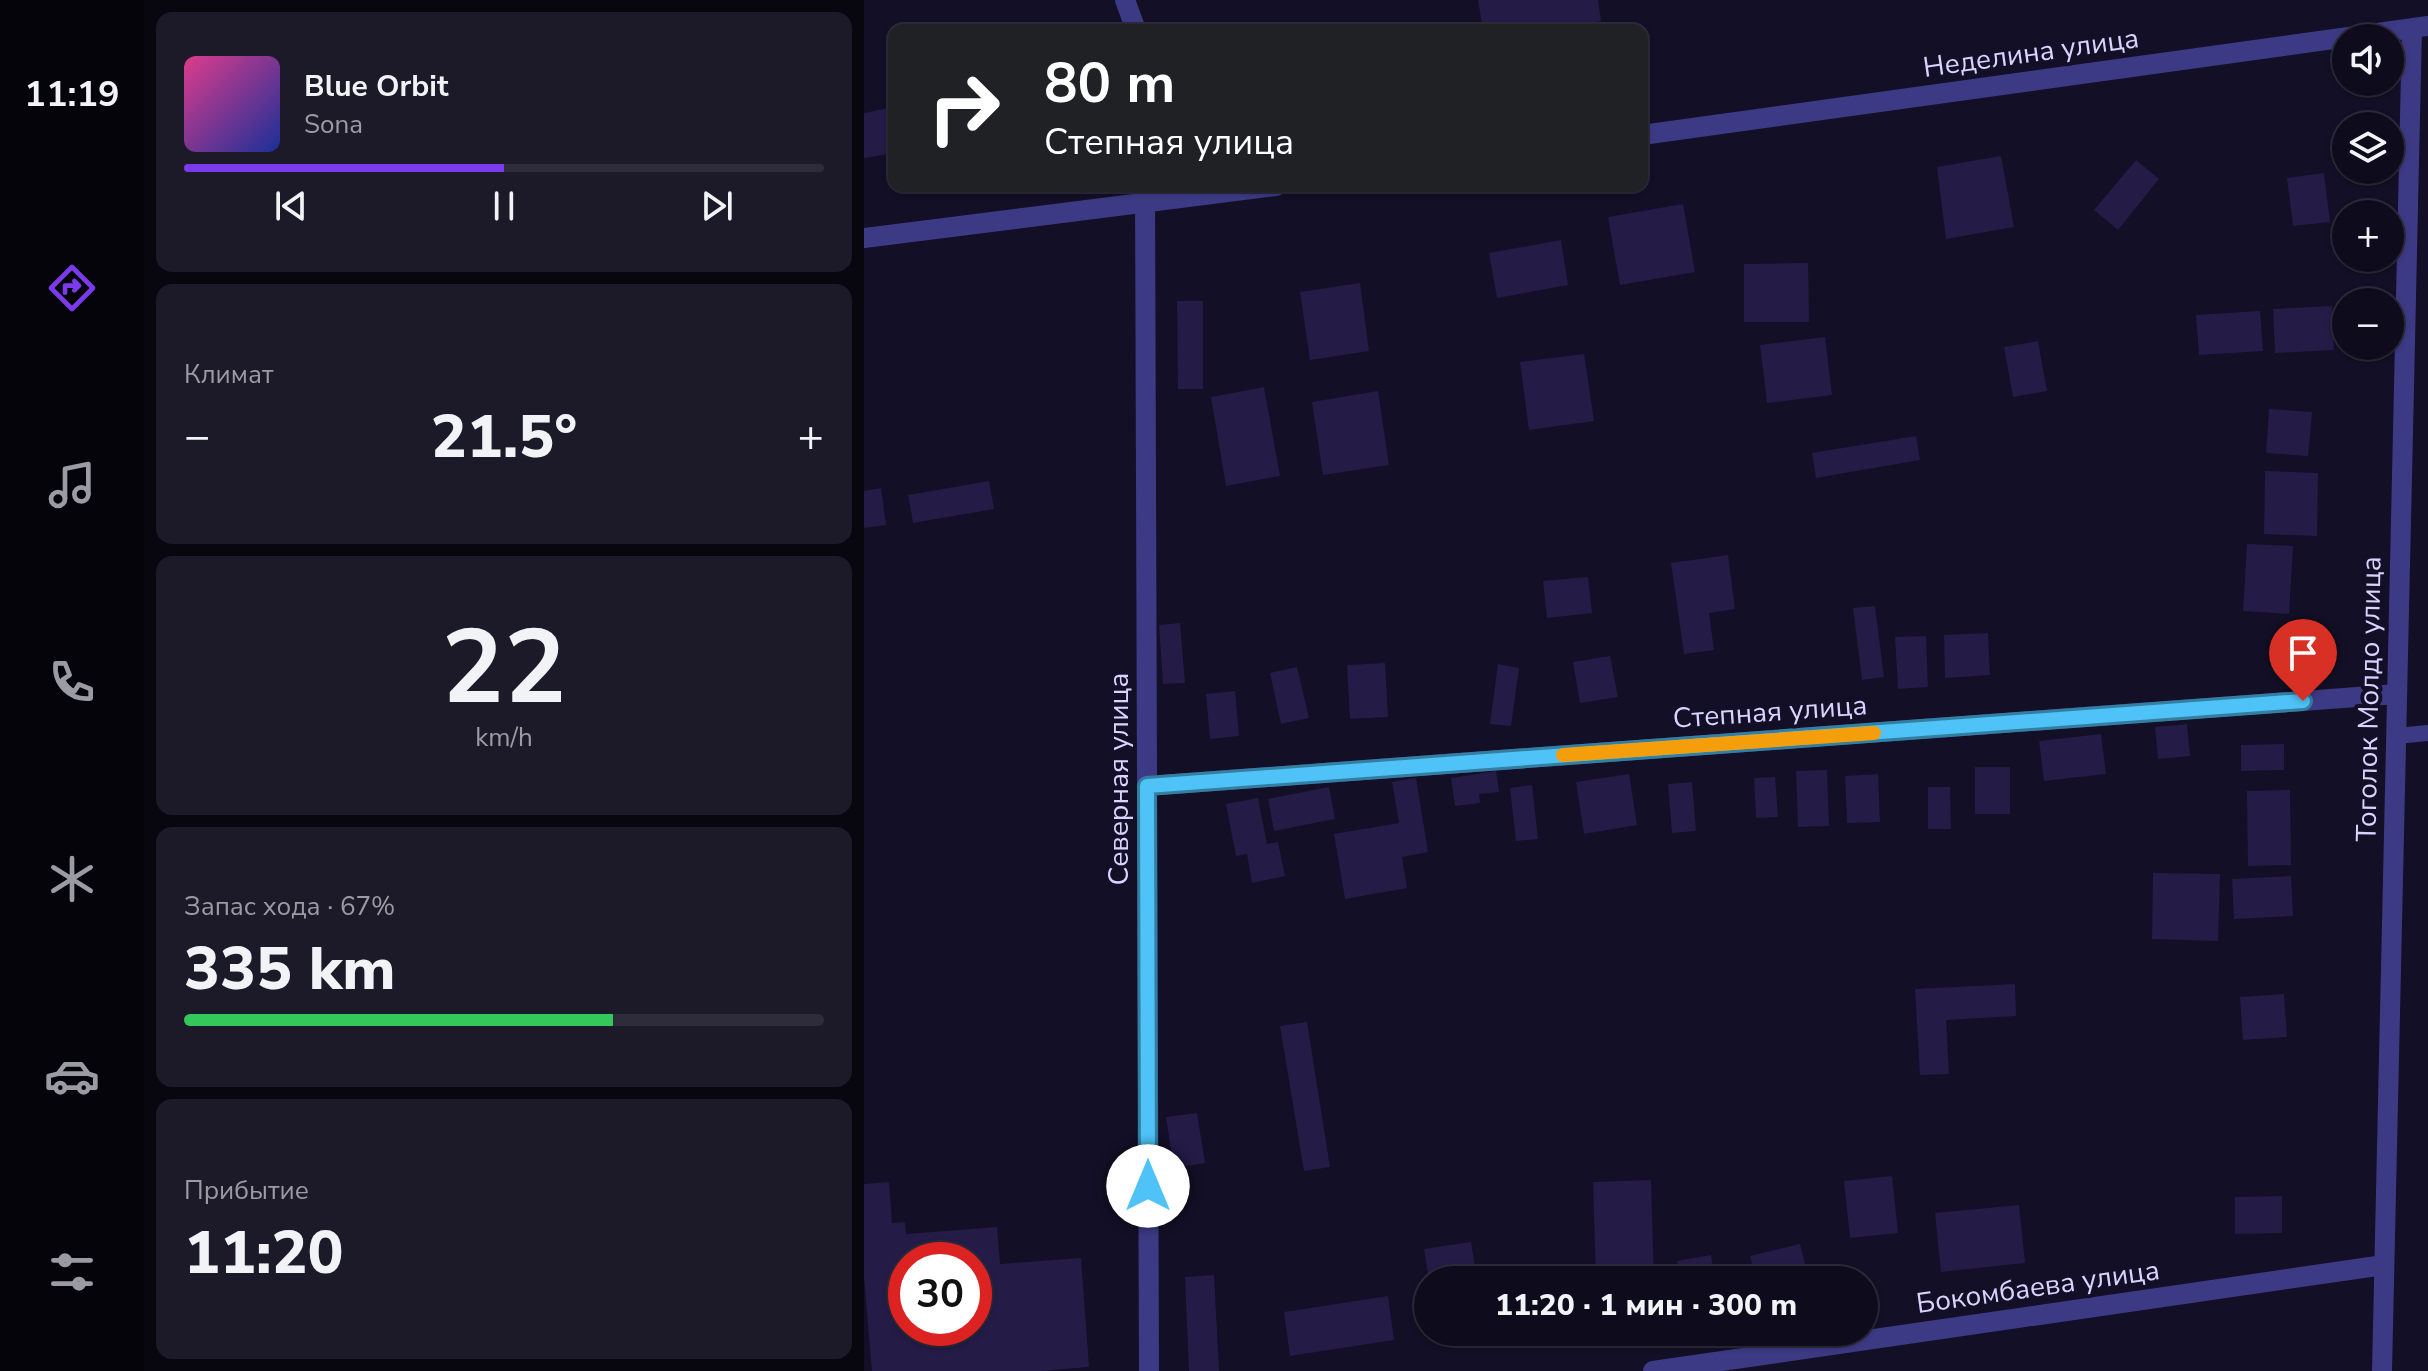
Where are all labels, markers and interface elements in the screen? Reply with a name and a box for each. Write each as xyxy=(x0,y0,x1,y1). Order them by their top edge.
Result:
street label: Неделина улица xyxy=(1921,19,2141,87)
map controls xyxy=(2332,24,2404,360)
button: sound xyxy=(2332,24,2404,96)
text: 80 m xyxy=(1044,45,1175,122)
icon: right xyxy=(912,56,1016,160)
text: Blue Orbit xyxy=(304,66,448,107)
text: 11:19 xyxy=(24,70,120,119)
text: Sona xyxy=(304,107,363,142)
button: layers xyxy=(2332,112,2404,184)
text: Степная улица xyxy=(1044,118,1294,167)
icon: previous xyxy=(269,184,313,228)
icon: pause xyxy=(482,184,526,228)
icon: next xyxy=(695,184,739,228)
button: + xyxy=(2332,200,2404,272)
icon: directions xyxy=(44,260,100,316)
button: − xyxy=(2332,288,2404,360)
text: Климат xyxy=(184,357,273,392)
text: 21.5° xyxy=(431,396,577,478)
text: − xyxy=(184,407,210,467)
text: + xyxy=(798,407,824,467)
icon: music xyxy=(44,457,100,513)
street label: Тоголок Молдо улица xyxy=(2348,556,2390,842)
text: 22 xyxy=(442,597,566,739)
pin xyxy=(2269,619,2337,701)
icon: arrive xyxy=(2281,631,2325,675)
icon: phone xyxy=(44,654,100,710)
street label: Северная улица xyxy=(1100,673,1138,885)
street label: Степная улица xyxy=(1672,686,1868,738)
text: km/h xyxy=(475,720,533,755)
icon: climate xyxy=(44,851,100,907)
text: Запас хода · 67% xyxy=(184,889,395,924)
text: 335 km xyxy=(184,928,396,1010)
icon: car xyxy=(44,1048,100,1104)
position arrow xyxy=(1106,1144,1190,1228)
text: Прибытие xyxy=(184,1173,309,1208)
text: 11:20 xyxy=(184,1212,344,1294)
speed limit sign: 30 xyxy=(888,1242,992,1346)
icon: filters xyxy=(44,1244,100,1300)
street label: Бокомбаева улица xyxy=(1914,1251,2162,1323)
text: 11:20 · 1 мин · 300 m xyxy=(1495,1285,1797,1326)

